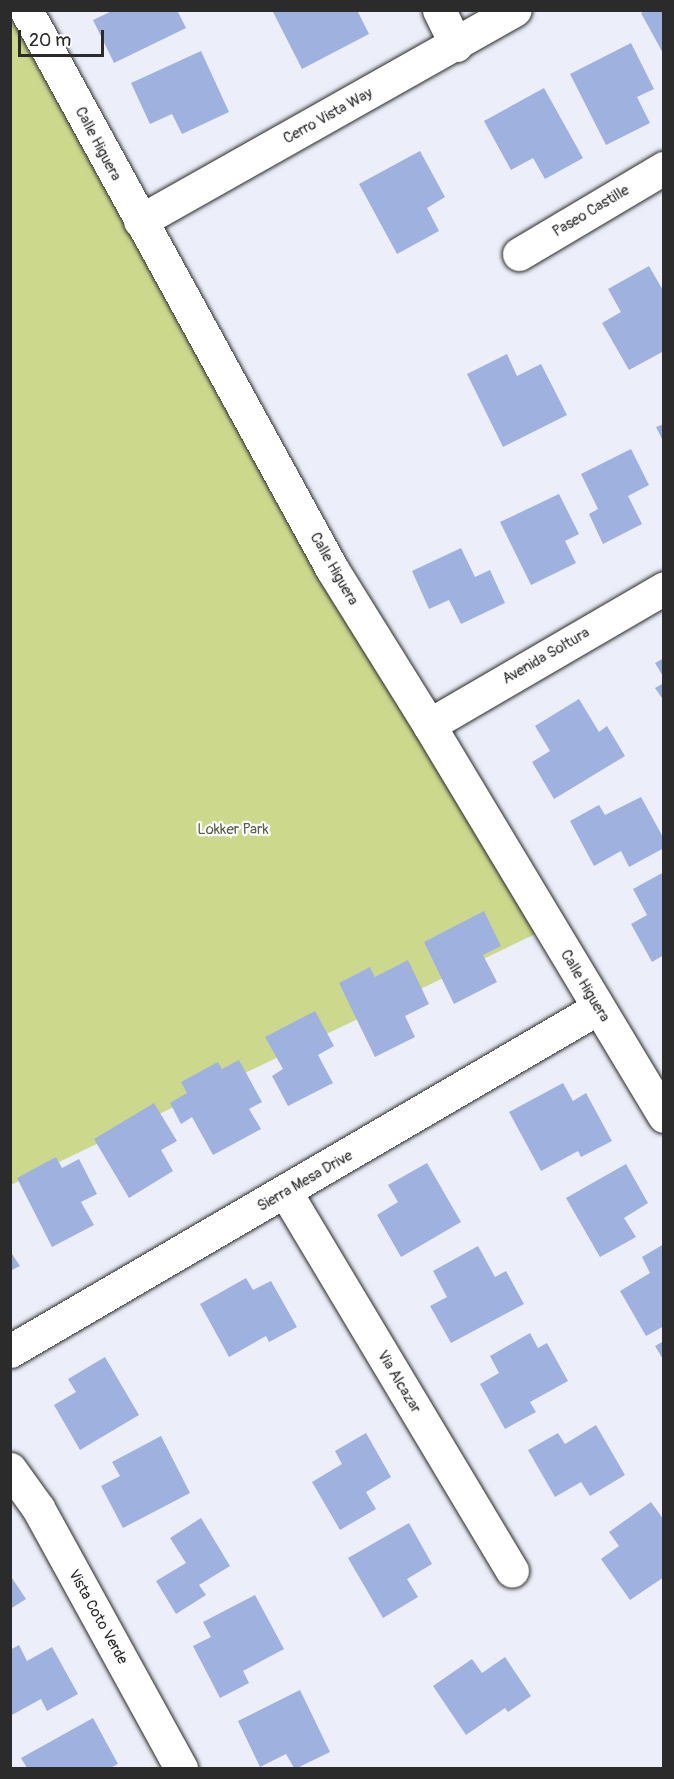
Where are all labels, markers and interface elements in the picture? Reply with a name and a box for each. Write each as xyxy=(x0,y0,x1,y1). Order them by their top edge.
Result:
scale bar xyxy=(21,18,106,56)
text: 20 m xyxy=(29,29,71,52)
street label: Cerro Vista Way xyxy=(280,84,376,148)
street label: Calle Higuera xyxy=(71,104,125,184)
street label: Paseo Castille xyxy=(549,181,633,241)
street label: Calle Higuera xyxy=(306,529,362,609)
street label: Avenida Soltura xyxy=(499,624,593,688)
park label: Lokker Park xyxy=(197,821,269,839)
street label: Calle Higuera xyxy=(556,947,614,1025)
street label: Sierra Mesa Drive xyxy=(254,1146,356,1216)
street label: Via Alcazar xyxy=(373,1347,425,1417)
street label: Vista Coto Verde xyxy=(65,1566,131,1668)

